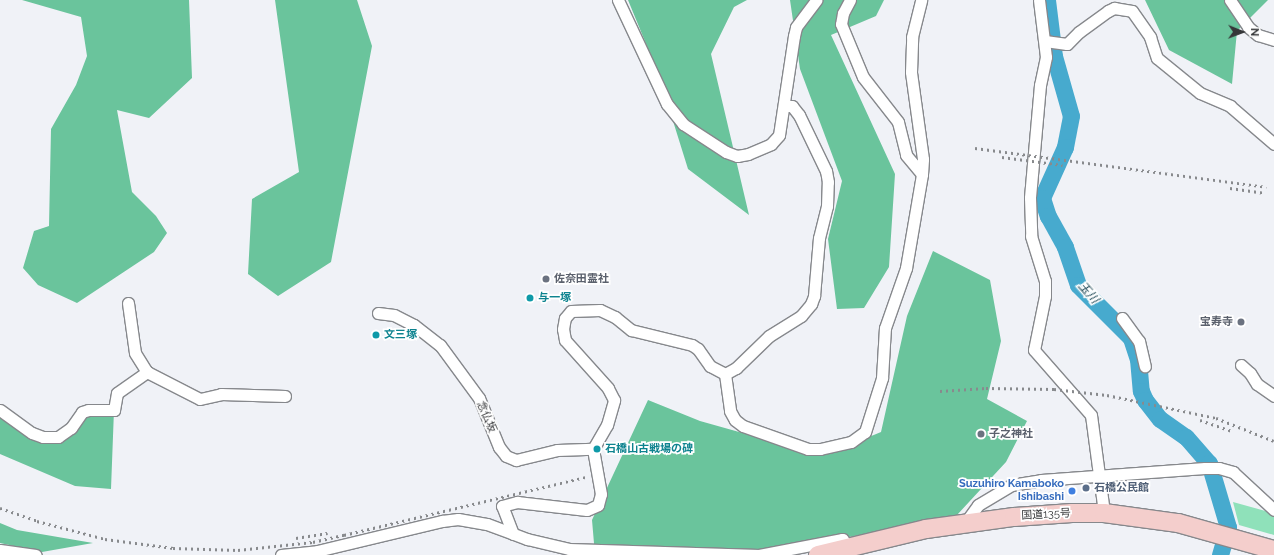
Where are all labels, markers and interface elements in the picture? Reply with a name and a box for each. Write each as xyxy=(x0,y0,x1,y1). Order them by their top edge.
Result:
north arrow xyxy=(1222,12,1262,52)
text: N xyxy=(1248,28,1261,37)
place label: 佐奈田霊社 xyxy=(554,272,609,286)
marker: 佐奈田霊社 xyxy=(541,274,551,284)
water label: 玉川 xyxy=(1075,279,1101,307)
place label: 与一塚 xyxy=(538,291,571,305)
marker: 与一塚 xyxy=(525,293,535,303)
place label: 宝寿寺 xyxy=(1200,315,1233,329)
marker: 宝寿寺 xyxy=(1236,317,1246,327)
place label: 文三塚 xyxy=(384,328,417,342)
marker: 文三塚 xyxy=(371,330,381,340)
street label: 念仏坂 xyxy=(473,399,499,435)
place label: 子之神社 xyxy=(989,427,1033,441)
marker: 子之神社 xyxy=(976,429,986,439)
place label: 石橋山古戦場の碑 xyxy=(605,442,693,456)
marker: 石橋山古戦場の碑 xyxy=(592,444,602,454)
place label: Suzuhiro Kamaboko Ishibashi xyxy=(959,478,1064,504)
place label: 石橋公民館 xyxy=(1094,481,1149,495)
marker: 石橋公民館 xyxy=(1081,483,1091,493)
marker: Suzuhiro Kamaboko Ishibashi xyxy=(1067,486,1077,496)
street label: 国道135号 xyxy=(1021,507,1071,523)

